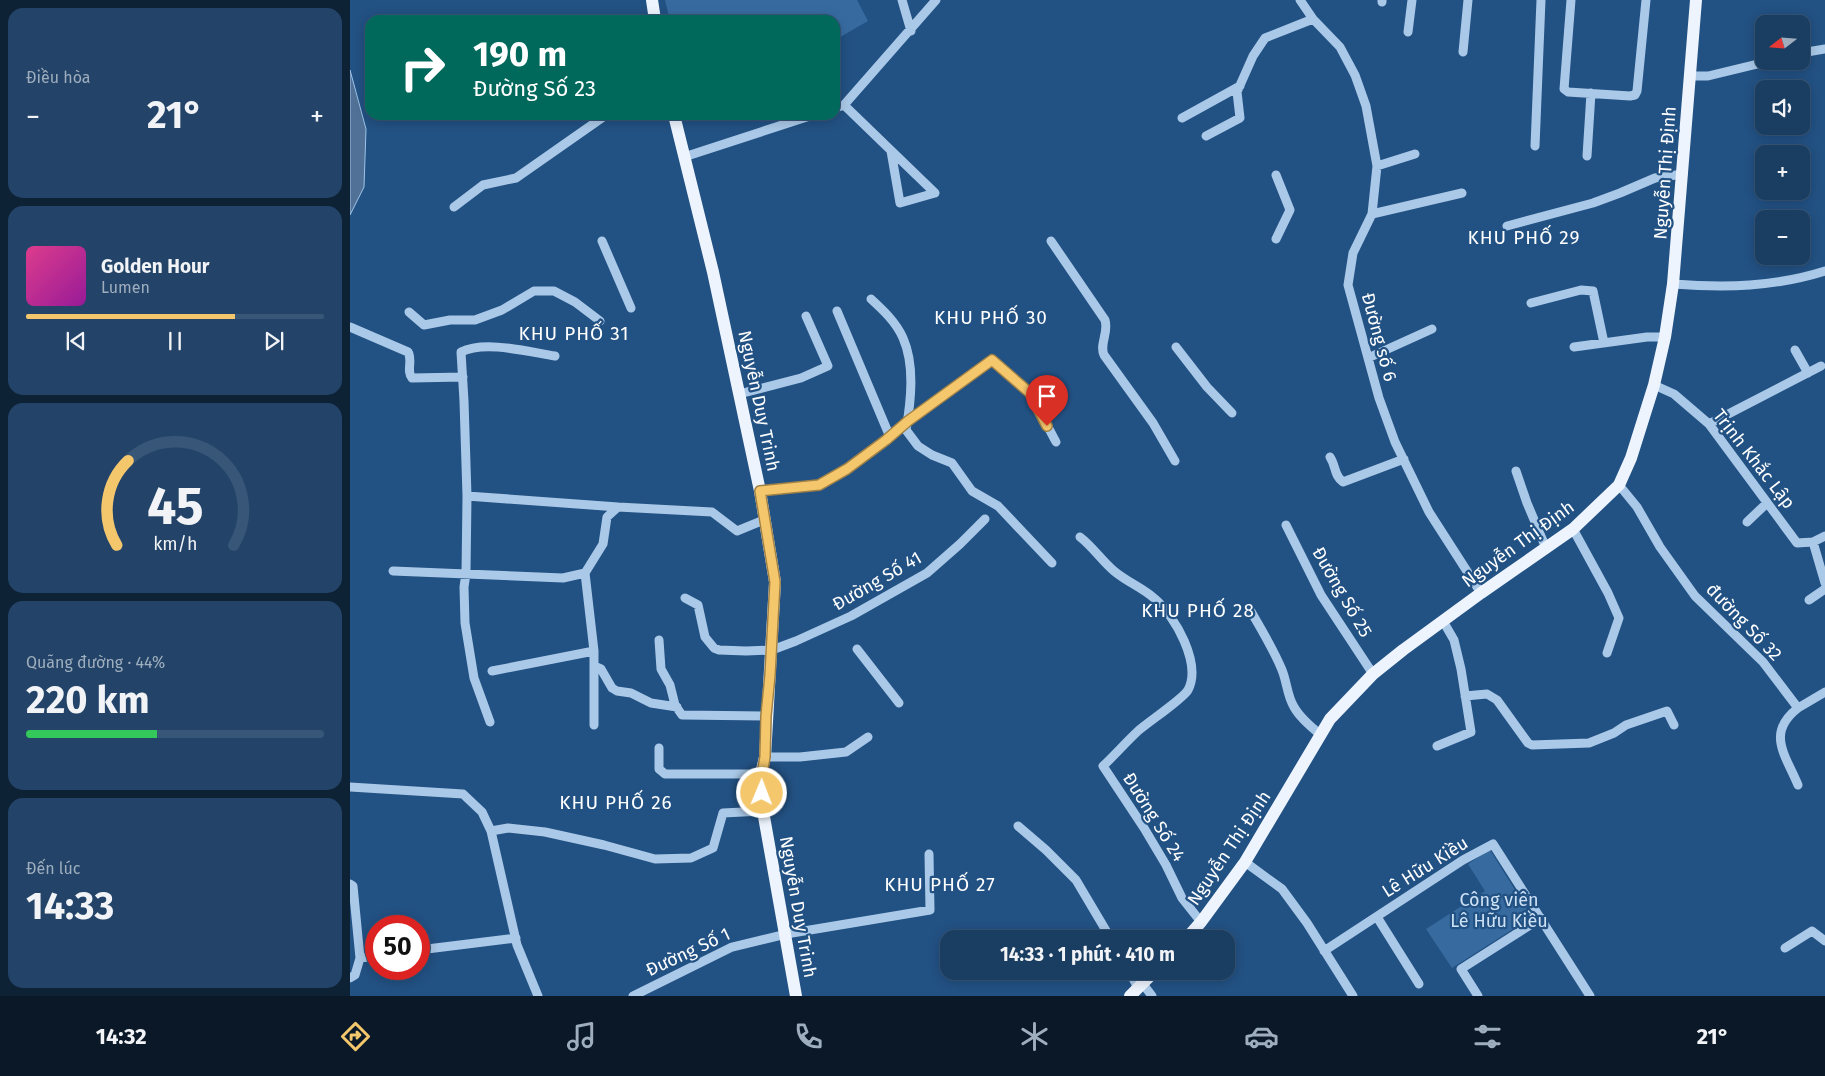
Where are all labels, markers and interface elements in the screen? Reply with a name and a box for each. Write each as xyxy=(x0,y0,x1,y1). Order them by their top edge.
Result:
north arrow xyxy=(1755,15,1810,70)
map controls xyxy=(1755,15,1810,265)
text: 190 m xyxy=(473,33,567,75)
icon: right xyxy=(390,35,455,100)
text: Điều hòa xyxy=(26,68,91,87)
text: Đường Số 23 xyxy=(473,75,596,102)
button: sound xyxy=(1755,80,1810,135)
text: 21° xyxy=(147,92,203,138)
text: − xyxy=(26,100,40,133)
text: + xyxy=(310,100,324,133)
street label: Nguyễn Thị Định xyxy=(1648,106,1681,240)
button: + xyxy=(1755,145,1810,200)
button: − xyxy=(1755,210,1810,265)
district label: KHU PHỐ 29 xyxy=(1467,224,1581,249)
text: Golden Hour xyxy=(101,255,210,278)
text: Lumen xyxy=(101,278,150,297)
street label: Đường số 6 xyxy=(1357,290,1401,384)
district label: KHU PHỐ 30 xyxy=(934,304,1048,329)
district label: KHU PHỐ 31 xyxy=(518,320,630,345)
icon: previous xyxy=(62,327,90,355)
icon: pause xyxy=(161,327,189,355)
icon: next xyxy=(260,327,288,355)
street label: Nguyễn Duy Trinh xyxy=(733,328,786,473)
pin xyxy=(1026,375,1068,426)
icon: arrive xyxy=(1033,382,1061,410)
street label: Trịnh Khắc Lập xyxy=(1708,404,1800,513)
text: 45 xyxy=(147,475,203,538)
street label: Nguyễn Thị Định xyxy=(1457,495,1578,592)
text: km/h xyxy=(153,533,197,555)
street label: Đường Số 25 xyxy=(1307,543,1377,641)
street label: Đường Số 41 xyxy=(829,547,925,615)
street label: đường Số 32 xyxy=(1702,579,1787,665)
district label: KHU PHỐ 28 xyxy=(1141,597,1255,622)
text: Quãng đường · 44% xyxy=(26,653,165,672)
text: 220 km xyxy=(26,677,150,723)
position arrow xyxy=(735,766,787,818)
street label: Đường Số 24 xyxy=(1118,768,1190,866)
street label: Nguyễn Thị Định xyxy=(1182,786,1275,910)
district label: KHU PHỐ 26 xyxy=(559,789,673,814)
street label: Lê Hữu Kiều xyxy=(1378,832,1472,902)
street label: Nguyễn Duy Trinh xyxy=(775,834,822,980)
text: Đến lúc xyxy=(26,859,80,878)
district label: KHU PHỐ 27 xyxy=(884,871,996,896)
text: 14:33 xyxy=(26,883,114,929)
park label: Công viên Lê Hữu Kiều xyxy=(1450,889,1548,932)
speed limit sign: 50 xyxy=(365,915,430,980)
street label: Đường Số 1 xyxy=(642,923,734,981)
text: 14:33 · 1 phút · 410 m xyxy=(1000,943,1175,966)
icon: directions xyxy=(338,1019,373,1054)
icon: music xyxy=(564,1019,599,1054)
icon: phone xyxy=(791,1019,826,1054)
icon: climate xyxy=(1017,1019,1052,1054)
icon: car xyxy=(1244,1019,1279,1054)
icon: filters xyxy=(1470,1019,1505,1054)
text: 14:32 xyxy=(96,1023,147,1050)
text: 21° xyxy=(1697,1023,1729,1050)

